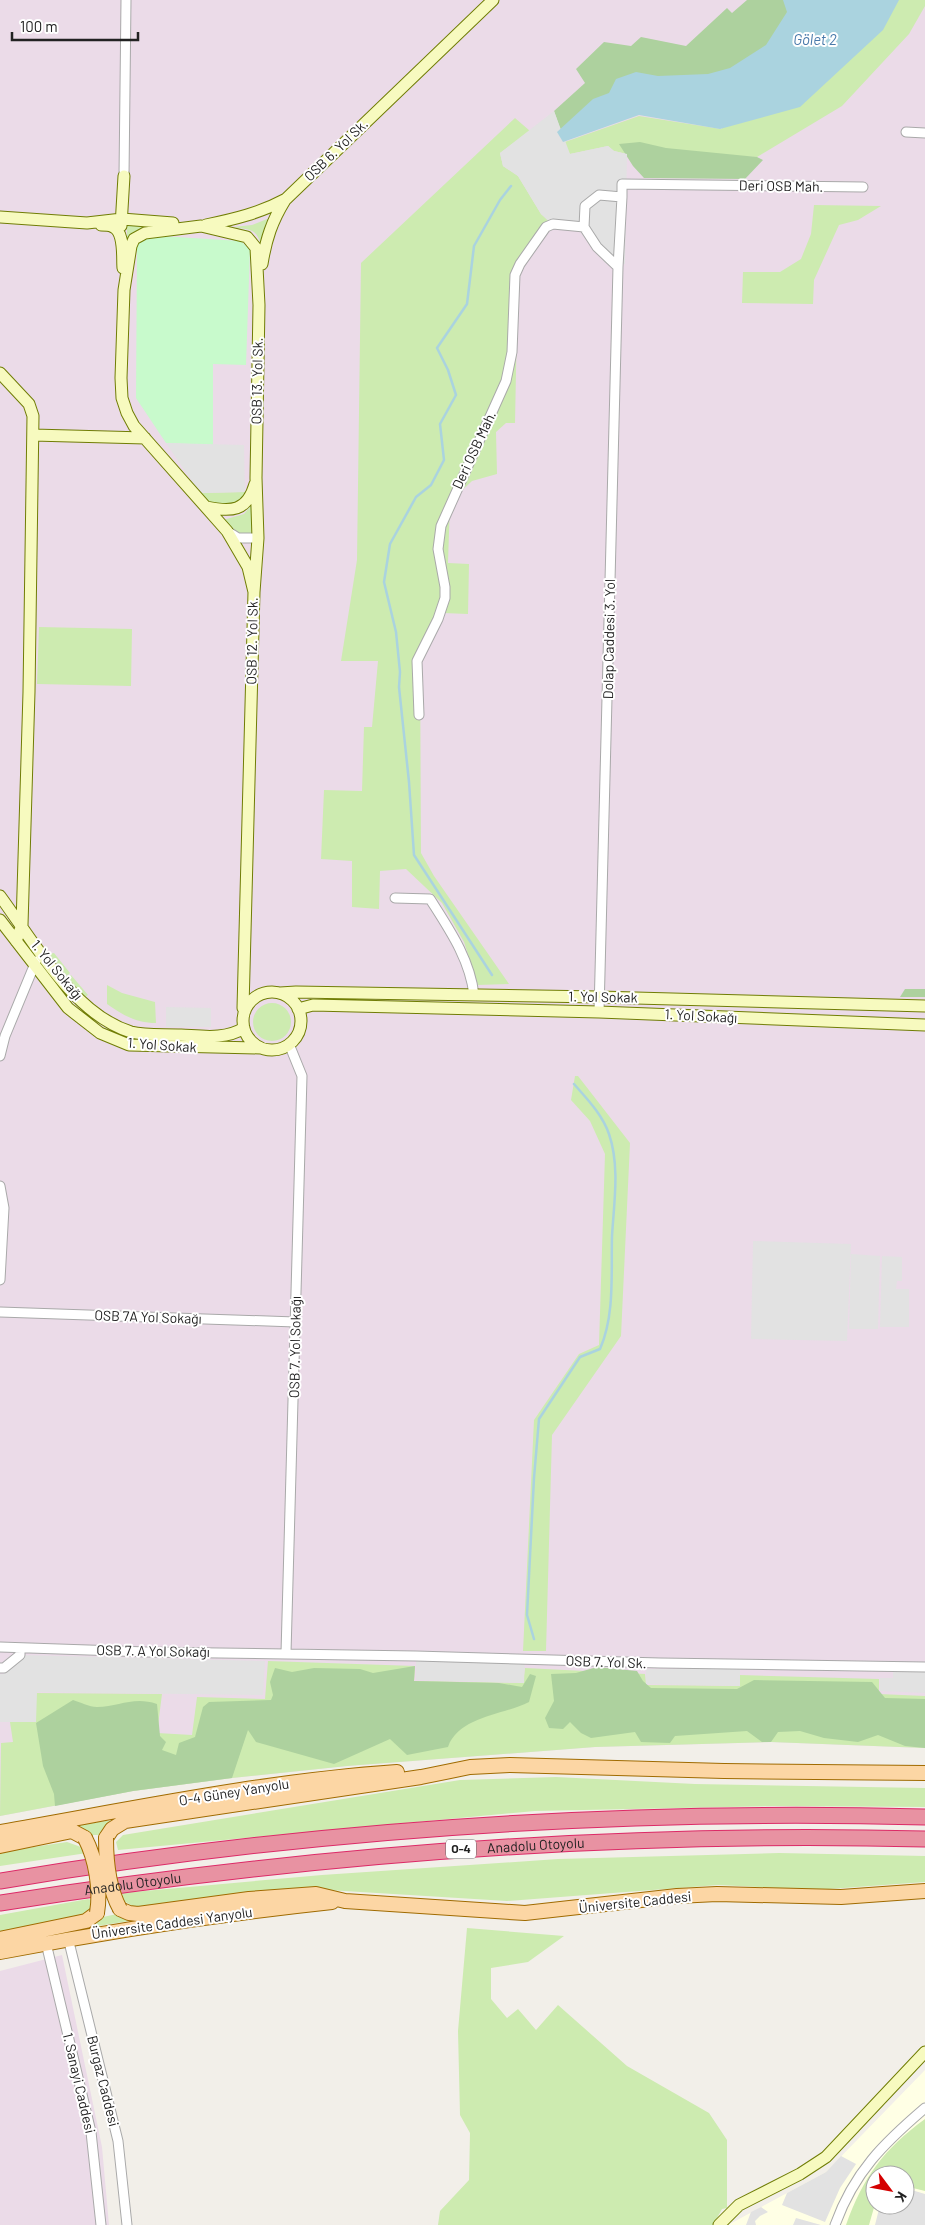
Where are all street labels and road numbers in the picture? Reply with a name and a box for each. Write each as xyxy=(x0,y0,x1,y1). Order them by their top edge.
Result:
street label: OSB 6. Yol Sk. xyxy=(300,115,371,184)
street label: Deri OSB Mah. xyxy=(739,176,823,195)
street label: OSB 13. Yol Sk. xyxy=(247,337,266,425)
street label: Deri OSB Mah. xyxy=(448,408,499,492)
street label: Dolap Caddesi 3. Yol xyxy=(599,579,618,699)
street label: OSB 12. Yol Sk. xyxy=(242,597,261,685)
street label: 1. Yol Sokağı xyxy=(28,936,87,1003)
street label: 1. Yol Sokak xyxy=(568,987,638,1006)
street label: 1. Yol Sokağı xyxy=(664,1005,738,1026)
street label: 1. Yol Sokak xyxy=(127,1034,197,1055)
street label: OSB 7. Yol Sokağı xyxy=(285,1296,304,1398)
street label: OSB 7A Yol Sokağı xyxy=(94,1306,202,1327)
street label: OSB 7. A Yol Sokağı xyxy=(96,1641,210,1660)
street label: OSB 7. Yol Sk. xyxy=(565,1652,647,1671)
street label: O-4 Güney Yanyolu xyxy=(178,1774,290,1809)
street label: Anadolu Otoyolu xyxy=(486,1834,585,1856)
road number: O-4 xyxy=(446,1840,476,1858)
street label: Anadolu Otoyolu xyxy=(83,1869,182,1898)
street label: Üniversite Caddesi xyxy=(578,1887,692,1916)
street label: Üniversite Caddesi Yanyolu xyxy=(90,1903,253,1942)
street label: 1. Sanayi Caddesi xyxy=(60,2031,99,2135)
street label: Burgaz Caddesi xyxy=(84,2034,123,2128)

